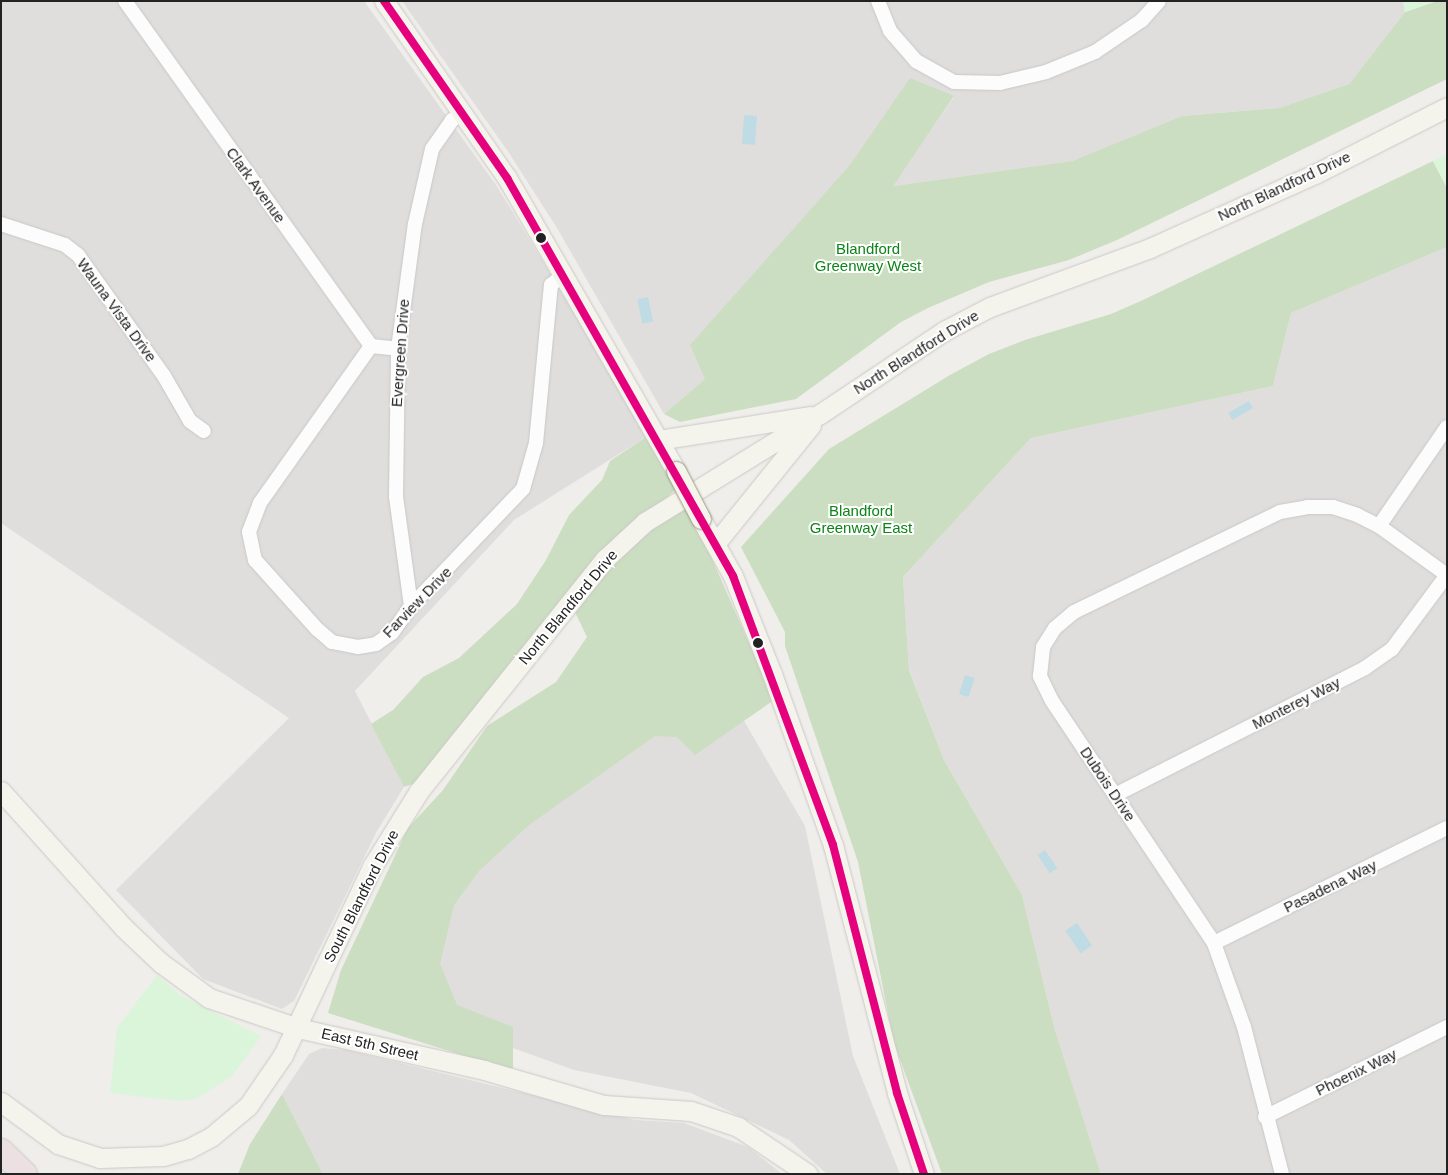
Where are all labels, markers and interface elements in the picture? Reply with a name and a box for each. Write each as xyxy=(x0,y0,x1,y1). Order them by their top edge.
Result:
street label: Clark Avenue xyxy=(222,143,290,227)
street label: North Blandford Drive xyxy=(1215,147,1353,225)
unlabelled marker xyxy=(536,233,546,243)
park label: Blandford Greenway West xyxy=(815,239,921,274)
street label: Wauna Vista Drive xyxy=(73,255,161,365)
street label: Evergreen Drive xyxy=(387,298,413,408)
street label: North Blandford Drive xyxy=(850,306,982,398)
park label: Blandford Greenway East xyxy=(810,501,912,536)
street label: North Blandford Drive xyxy=(515,546,621,668)
street label: Farview Drive xyxy=(379,563,455,641)
unlabelled marker xyxy=(753,638,763,648)
street label: Monterey Way xyxy=(1249,673,1343,733)
street label: Dubois Drive xyxy=(1077,743,1139,825)
street label: South Blandford Drive xyxy=(320,827,402,965)
street label: Pasadena Way xyxy=(1281,856,1379,916)
street label: East 5th Street xyxy=(320,1024,420,1064)
street label: Phoenix Way xyxy=(1313,1045,1399,1099)

